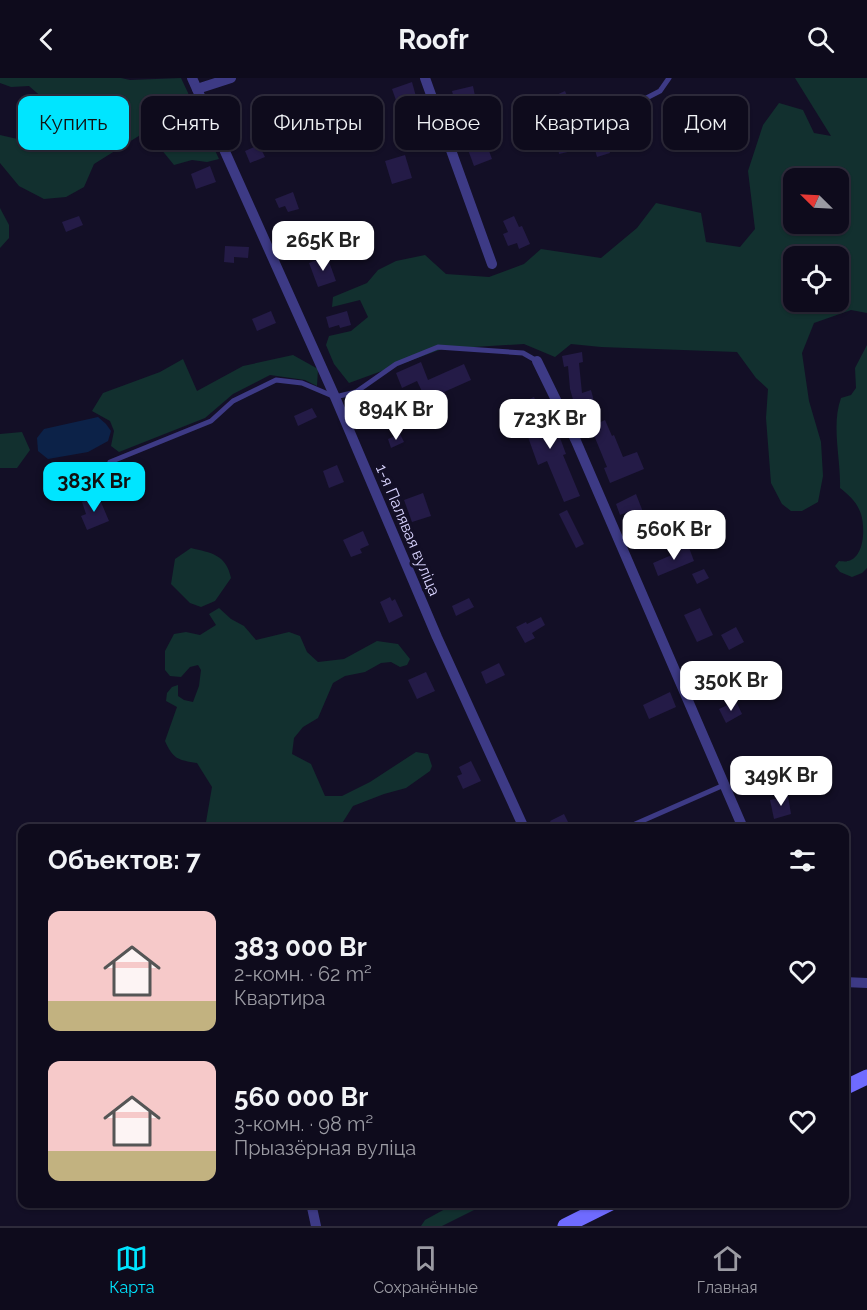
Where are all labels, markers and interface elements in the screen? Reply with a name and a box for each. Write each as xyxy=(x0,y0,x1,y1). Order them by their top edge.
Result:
icon: back xyxy=(30,23,63,56)
icon: search xyxy=(804,23,837,56)
text: Roofr xyxy=(398,24,469,55)
chip: Купить xyxy=(18,96,129,150)
chip: Снять xyxy=(141,96,240,150)
chip: Фильтры xyxy=(252,96,383,150)
chip: Новое xyxy=(395,96,501,150)
chip: Квартира xyxy=(513,96,651,150)
chip: Дом xyxy=(663,96,748,150)
north arrow xyxy=(783,168,849,234)
map controls xyxy=(783,168,849,312)
pin: 265K Br xyxy=(268,221,378,272)
text: 265K Br xyxy=(286,228,360,252)
button: locate xyxy=(783,246,849,312)
pin: 894K Br xyxy=(341,390,451,441)
text: 894K Br xyxy=(359,397,433,421)
pin: 723K Br xyxy=(495,399,605,450)
text: 723K Br xyxy=(514,406,586,430)
street label: 1-я Палявая вуліца xyxy=(372,461,444,599)
pin: 383K Br xyxy=(39,462,149,513)
text: 383K Br xyxy=(57,469,131,493)
pin: 560K Br xyxy=(619,510,729,561)
text: 560K Br xyxy=(637,517,711,541)
pin: 350K Br xyxy=(676,661,786,712)
text: 350K Br xyxy=(694,668,768,692)
pin: 349K Br xyxy=(726,756,836,807)
text: 349K Br xyxy=(744,763,818,787)
icon: filters xyxy=(786,844,819,877)
text: Объектов: 7 xyxy=(48,845,201,875)
text: 383 000 Br xyxy=(234,932,367,962)
icon: home xyxy=(96,935,168,1007)
icon: heart xyxy=(786,955,819,988)
text: 2-комн. · 62 m² xyxy=(234,962,372,986)
text: Квартира xyxy=(234,986,325,1010)
text: 560 000 Br xyxy=(234,1082,368,1112)
icon: home xyxy=(96,1085,168,1157)
icon: heart xyxy=(786,1105,819,1138)
text: 3-комн. · 98 m² xyxy=(234,1112,373,1136)
text: Прыазёрная вуліца xyxy=(234,1136,416,1160)
tab: Карта xyxy=(109,1242,154,1297)
tab: Сохранённые xyxy=(373,1242,478,1297)
tab: Главная xyxy=(697,1242,758,1297)

